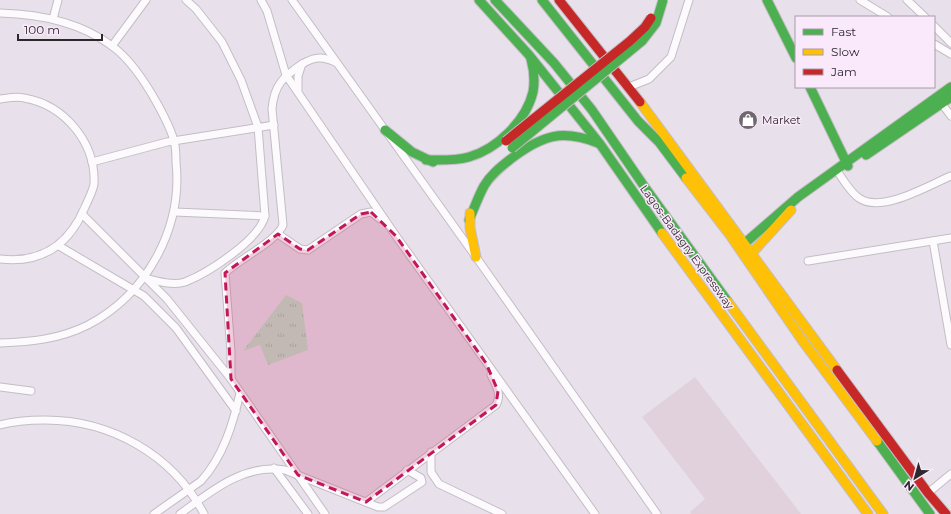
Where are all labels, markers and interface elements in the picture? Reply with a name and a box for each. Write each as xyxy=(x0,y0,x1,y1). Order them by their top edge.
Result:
scale bar xyxy=(18,16,102,42)
legend xyxy=(795,16,935,88)
text: 100 m xyxy=(24,22,60,37)
text: Fast xyxy=(831,24,856,39)
text: Slow xyxy=(831,44,860,59)
text: Jam xyxy=(830,64,857,79)
shop icon: Market xyxy=(737,109,759,131)
place label: Market xyxy=(762,113,801,127)
street label: Lagos-Badagry Expressway xyxy=(637,182,737,312)
north arrow xyxy=(895,458,935,498)
text: N xyxy=(901,478,917,494)

